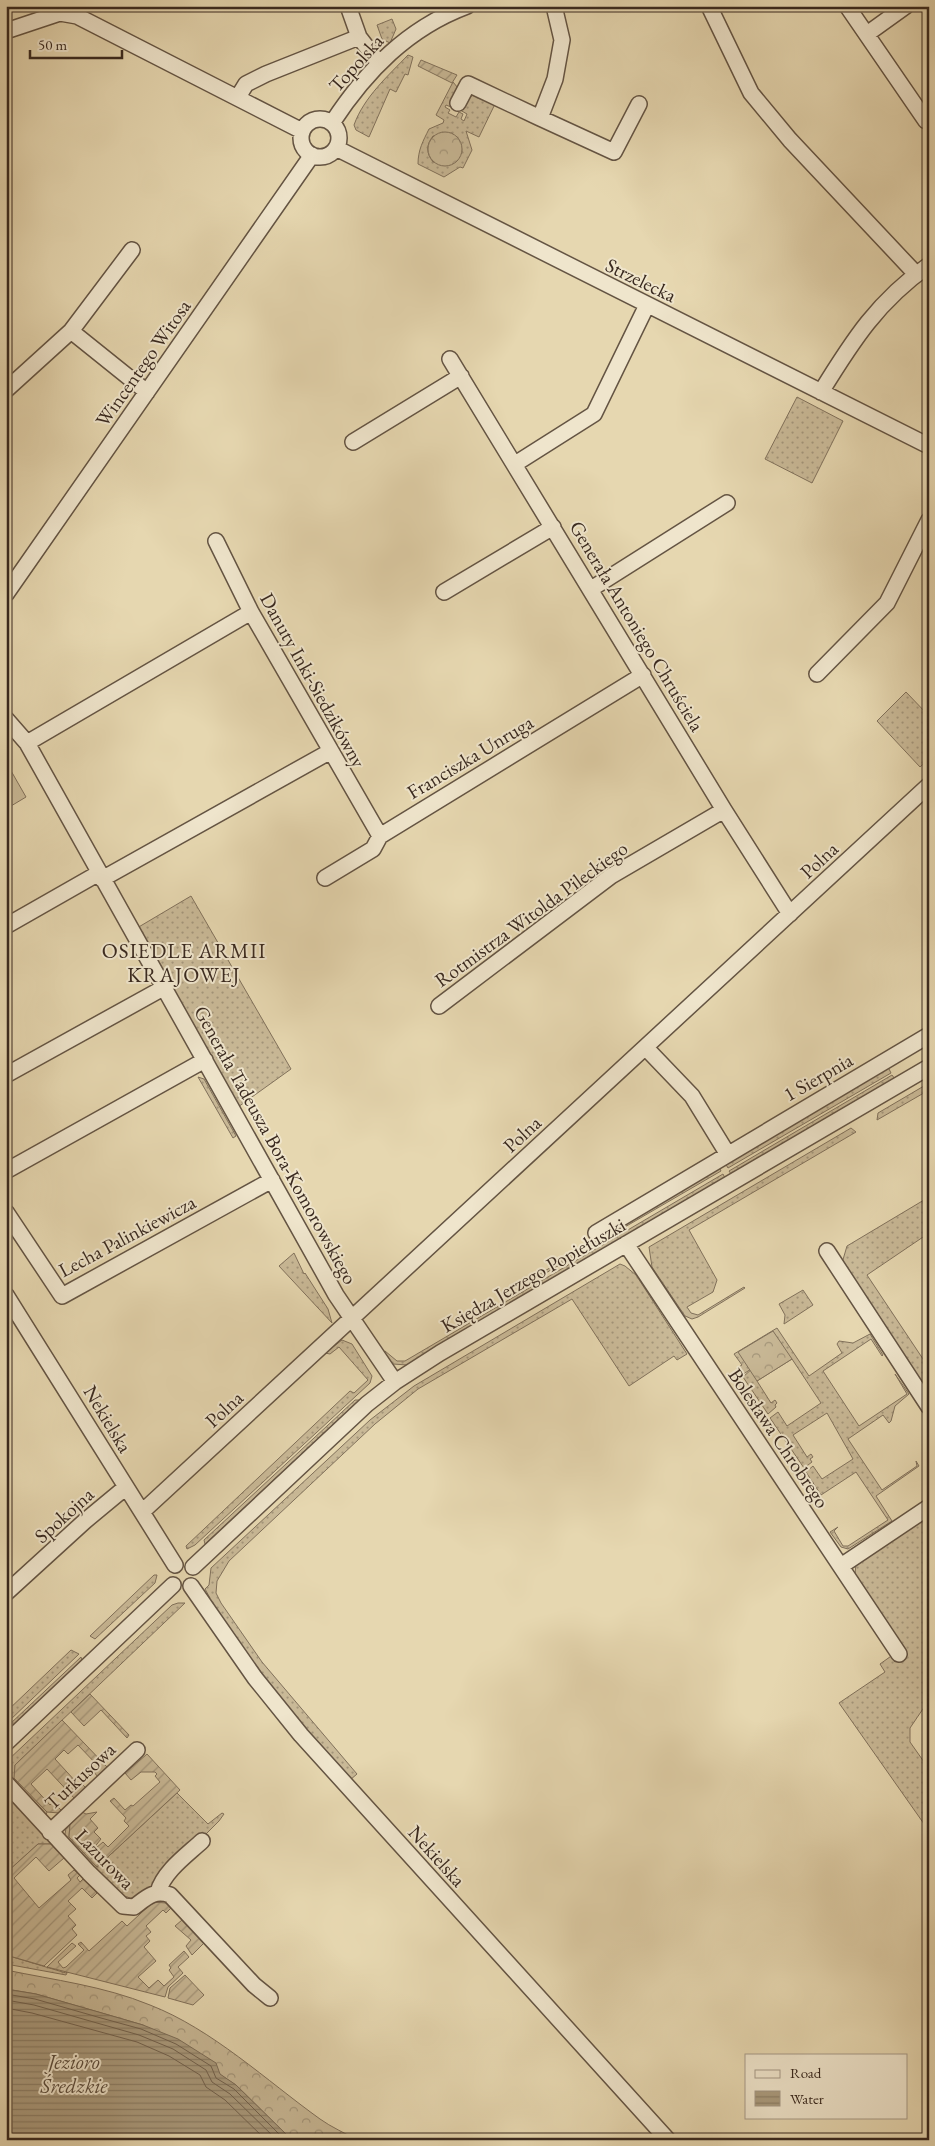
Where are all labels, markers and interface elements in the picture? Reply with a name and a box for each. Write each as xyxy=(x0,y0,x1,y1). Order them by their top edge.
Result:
scale bar xyxy=(30,28,122,60)
street label: Topolska xyxy=(323,28,389,98)
text: 50 m xyxy=(38,35,67,54)
street label: Strzelecka xyxy=(601,252,681,308)
street label: Wincentego Witosa xyxy=(89,294,197,432)
street label: Generała Antoniego Chruściela xyxy=(564,516,710,736)
street label: Danuty Inki-Siedzikówny xyxy=(254,588,372,772)
street label: Franciszka Unruga xyxy=(402,709,538,805)
street label: Rotmistrza Witolda Pileckiego xyxy=(429,835,633,993)
street label: Polna xyxy=(794,836,844,884)
district label: OSIEDLE ARMII KRAJOWEJ xyxy=(102,937,266,988)
street label: Generała Tadeusza Bora-Komorowskiego xyxy=(188,1001,364,1289)
street label: 1 Sierpnia xyxy=(779,1047,857,1107)
street label: Polna xyxy=(497,1110,547,1158)
street label: Lecha Palinkiewicza xyxy=(54,1189,200,1283)
street label: Księdza Jerzego Popiełuszki xyxy=(436,1212,630,1338)
street label: Bolesława Chrobrego xyxy=(723,1363,836,1513)
street label: Nekielska xyxy=(78,1380,138,1458)
street label: Polna xyxy=(199,1385,249,1433)
street label: Spokojna xyxy=(29,1481,99,1549)
street label: Turkusowa xyxy=(39,1736,121,1816)
street label: Nekielska xyxy=(402,1820,472,1892)
street label: Lazurowa xyxy=(70,1823,140,1895)
water label: Jezioro Średzkie xyxy=(40,2048,108,2099)
legend xyxy=(745,2054,908,2118)
text: Road xyxy=(790,2063,822,2082)
text: Water xyxy=(790,2089,824,2108)

